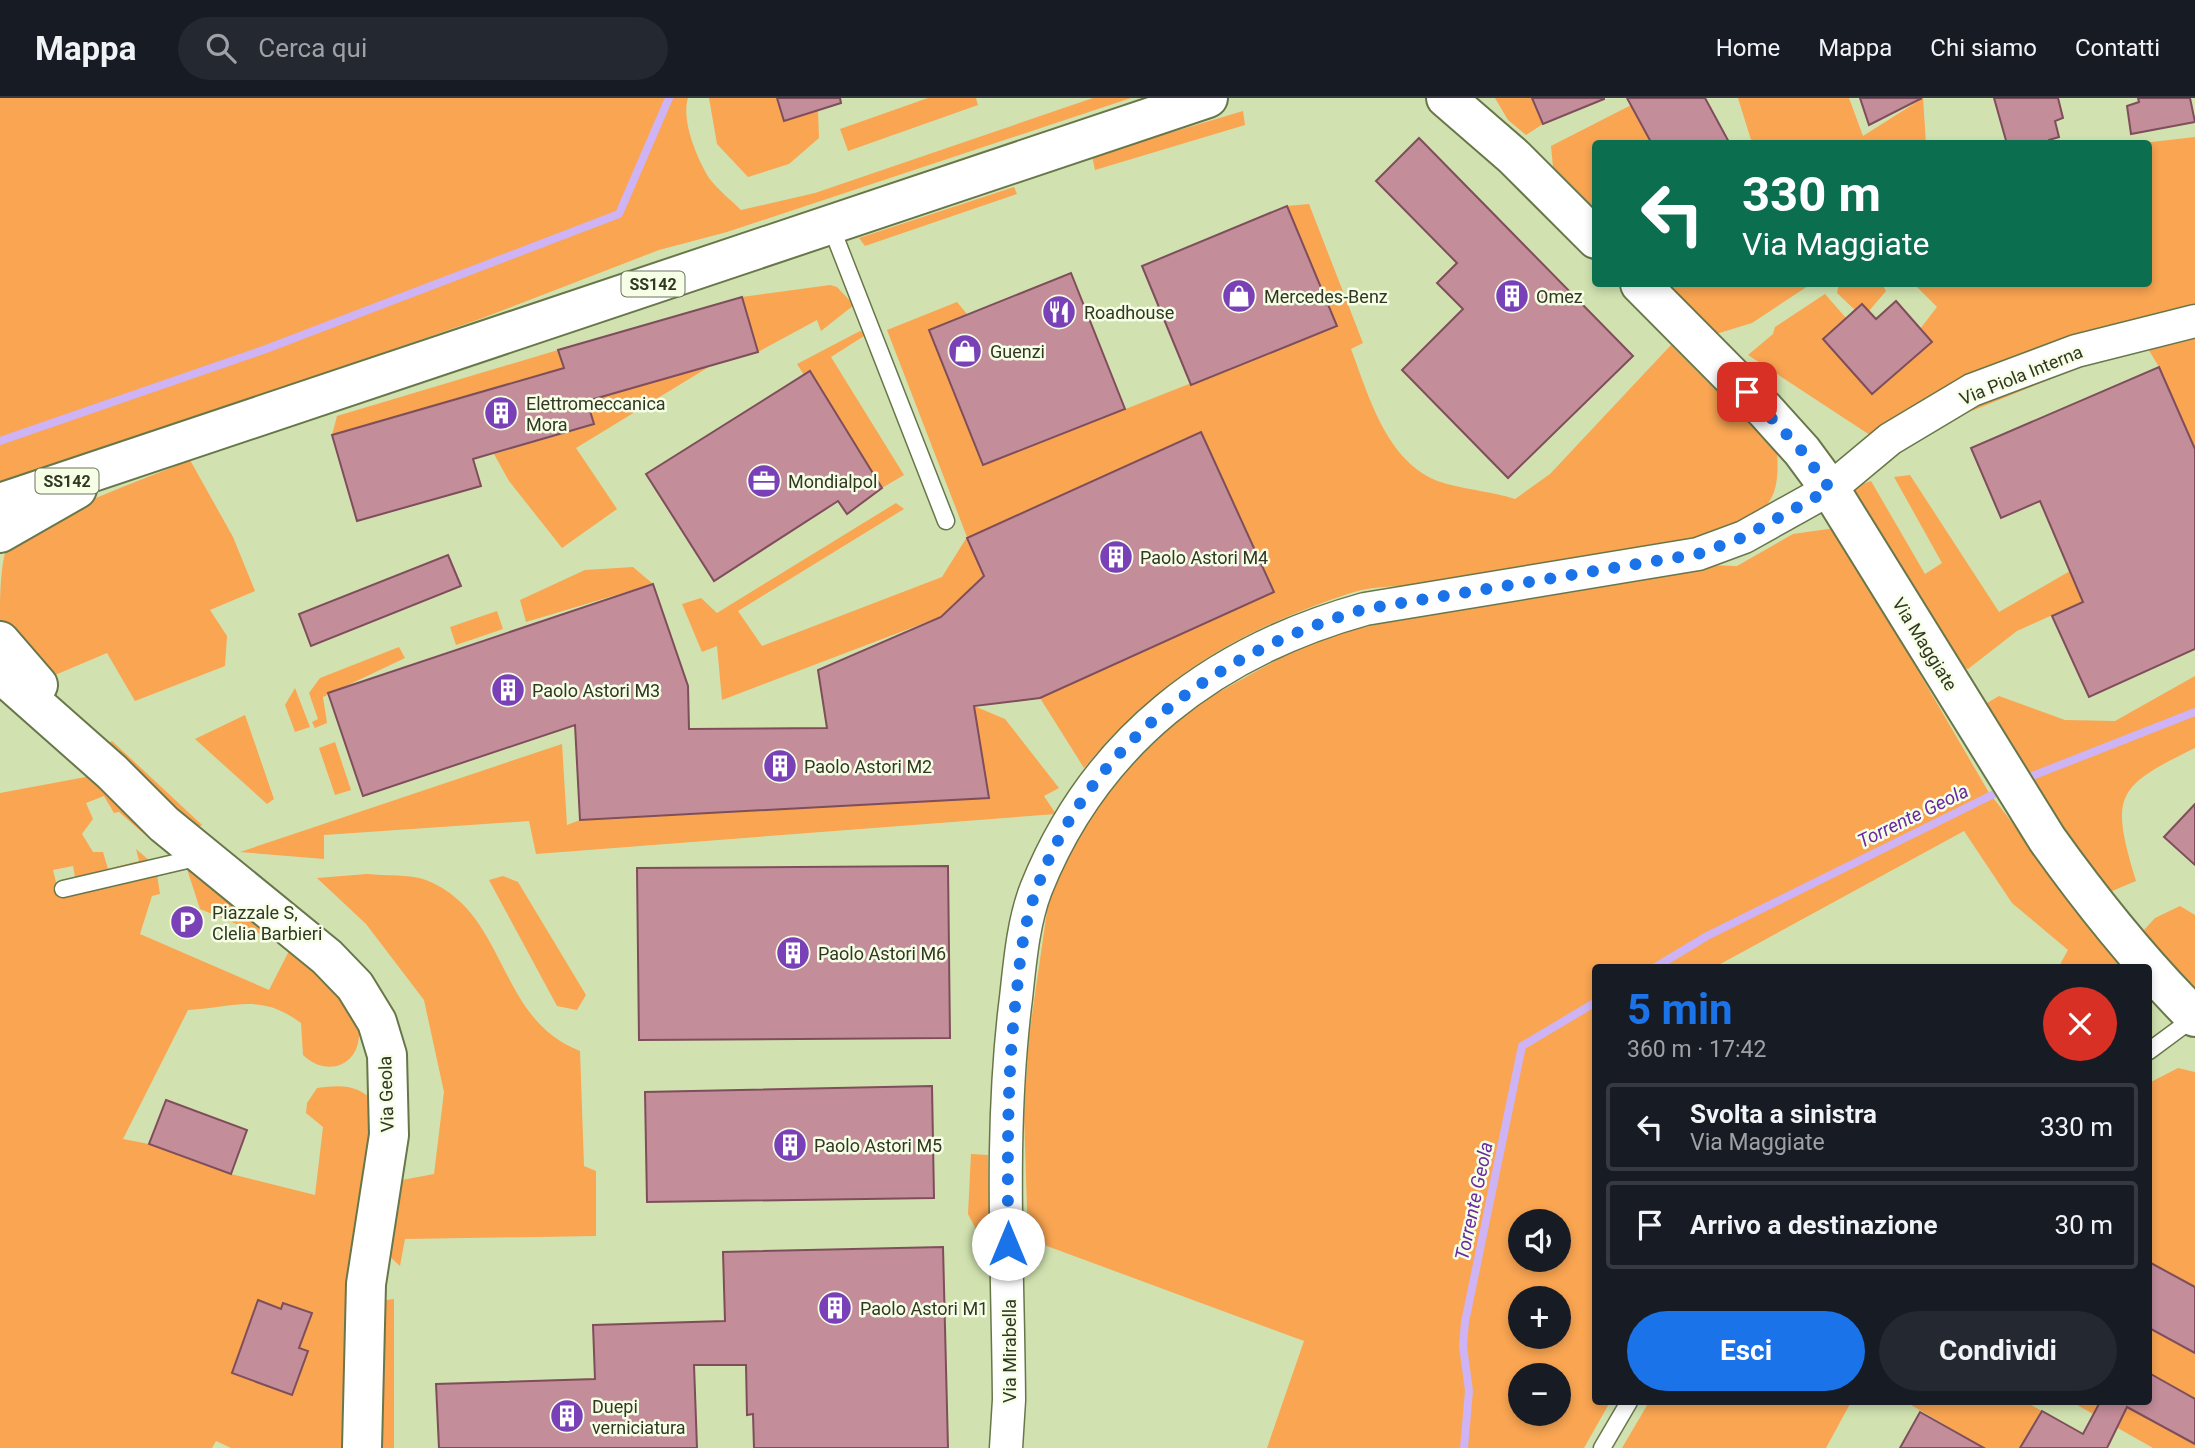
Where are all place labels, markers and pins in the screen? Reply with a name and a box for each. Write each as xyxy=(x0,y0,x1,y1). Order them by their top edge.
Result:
shop icon: Mercedes-Benz xyxy=(1220,277,1258,315)
building icon: Omez xyxy=(1493,277,1531,315)
place label: Mercedes-Benz xyxy=(1264,286,1388,307)
place label: Omez xyxy=(1536,286,1583,307)
restaurant icon: Roadhouse xyxy=(1040,293,1078,331)
place label: Roadhouse xyxy=(1084,302,1174,323)
shop icon: Guenzi xyxy=(946,332,984,370)
place label: Guenzi xyxy=(990,341,1045,362)
pin xyxy=(1717,362,1777,422)
place label: Elettromeccanica Mora xyxy=(526,393,666,435)
building icon: Elettromeccanica Mora xyxy=(482,394,520,432)
office icon: Mondialpol xyxy=(745,462,783,500)
place label: Mondialpol xyxy=(788,471,877,492)
building icon: Paolo Astori M4 xyxy=(1097,538,1135,576)
place label: Paolo Astori M4 xyxy=(1140,547,1268,568)
building icon: Paolo Astori M3 xyxy=(489,671,527,709)
place label: Paolo Astori M3 xyxy=(532,680,660,701)
building icon: Paolo Astori M2 xyxy=(761,747,799,785)
place label: Paolo Astori M2 xyxy=(804,756,932,777)
place label: Piazzale S, Clelia Barbieri xyxy=(212,902,322,944)
parking icon: Piazzale S, Clelia Barbieri xyxy=(168,903,206,941)
building icon: Paolo Astori M6 xyxy=(774,934,812,972)
place label: Paolo Astori M6 xyxy=(818,943,946,964)
building icon: Paolo Astori M5 xyxy=(771,1126,809,1164)
place label: Paolo Astori M5 xyxy=(814,1135,942,1156)
building icon: Paolo Astori M1 xyxy=(816,1289,854,1327)
place label: Paolo Astori M1 xyxy=(860,1298,988,1319)
place label: Duepi verniciatura xyxy=(592,1396,686,1438)
building icon: Duepi verniciatura xyxy=(548,1397,586,1435)

